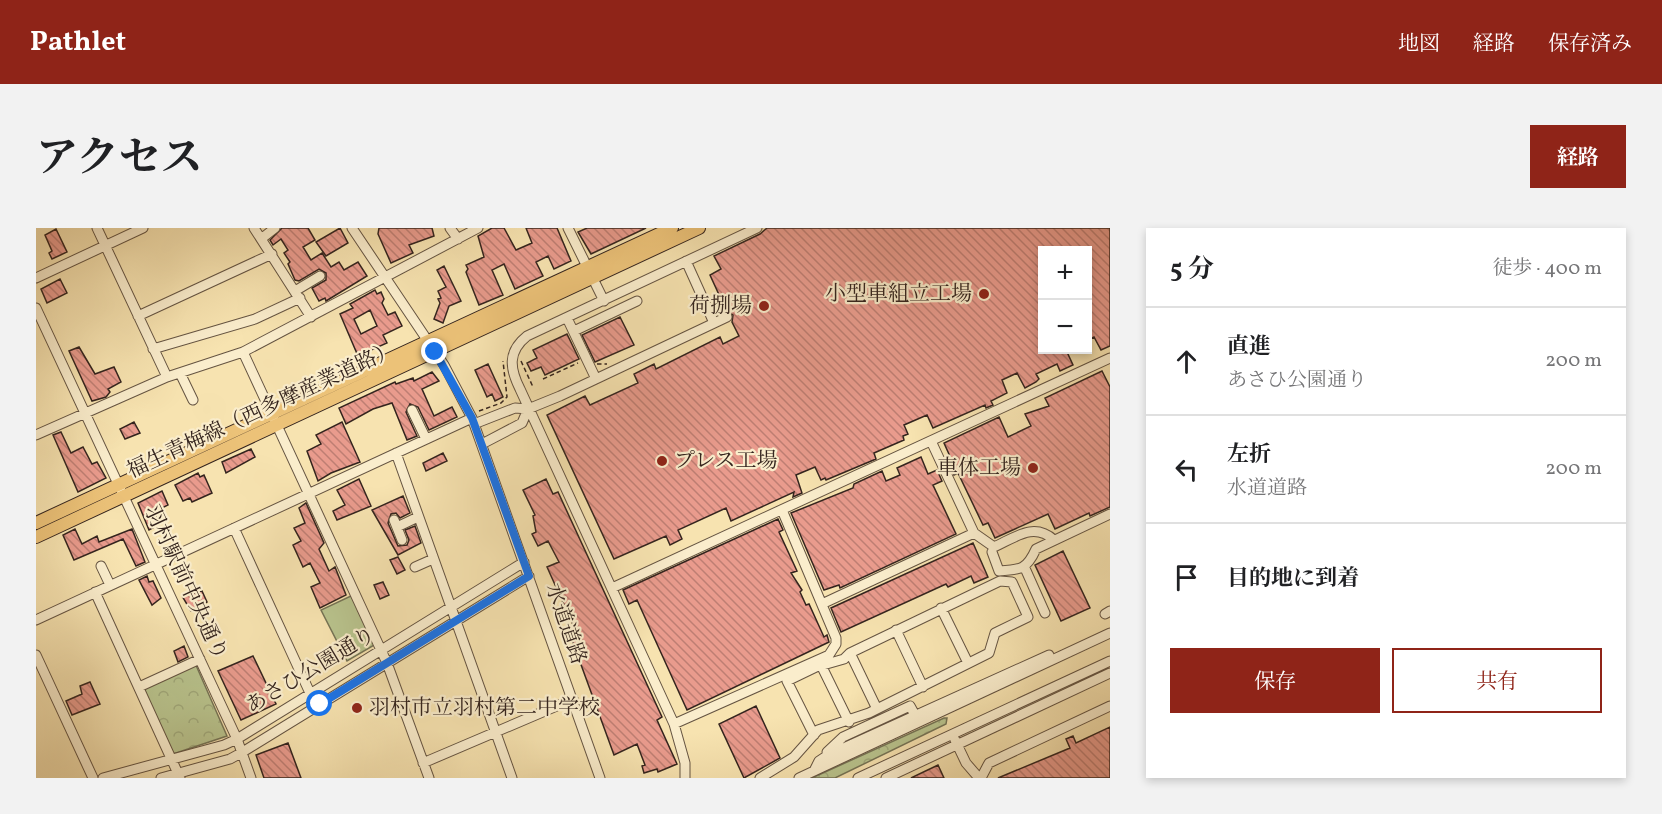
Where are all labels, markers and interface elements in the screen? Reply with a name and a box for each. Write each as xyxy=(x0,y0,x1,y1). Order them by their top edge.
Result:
text: Pathlet xyxy=(30,23,126,62)
text: 地図 xyxy=(1398,30,1440,59)
text: 経路 xyxy=(1473,30,1515,59)
text: 保存済み xyxy=(1548,30,1632,59)
button: 経路 xyxy=(1530,125,1626,188)
text: アクセス xyxy=(36,131,203,190)
map controls xyxy=(1038,246,1092,354)
button: + xyxy=(1038,246,1092,300)
text: 5 分 xyxy=(1170,252,1214,288)
text: 徒歩 · 400 m xyxy=(1492,255,1602,283)
place label: 小型車組立工場 xyxy=(825,280,972,309)
marker: 小型車組立工場 xyxy=(977,287,991,301)
place label: 荷捌場 xyxy=(689,292,752,321)
marker: 荷捌場 xyxy=(757,299,771,313)
button: − xyxy=(1038,300,1092,354)
text: 直進 xyxy=(1227,332,1271,363)
street label: 福生青梅線（西多摩産業道路） xyxy=(123,336,401,486)
route end xyxy=(421,338,447,364)
icon: ahead xyxy=(1170,345,1203,378)
text: 200 m xyxy=(1545,347,1602,375)
text: あさひ公園通り xyxy=(1227,367,1367,395)
text: 左折 xyxy=(1227,440,1271,471)
place label: プレス工場 xyxy=(674,447,778,476)
icon: left xyxy=(1170,453,1203,486)
marker: プレス工場 xyxy=(655,454,669,468)
place label: 車体工場 xyxy=(937,454,1021,483)
text: 200 m xyxy=(1545,455,1602,483)
marker: 車体工場 xyxy=(1026,461,1040,475)
text: 水道道路 xyxy=(1227,475,1307,503)
street label: 羽村駅前中央通り xyxy=(136,501,234,665)
icon: arrive xyxy=(1170,561,1203,594)
text: 目的地に到着 xyxy=(1227,564,1359,595)
street label: 水道道路 xyxy=(538,580,592,668)
street label: あさひ公園通り xyxy=(241,621,381,721)
button: 保存 xyxy=(1170,648,1380,713)
button: 共有 xyxy=(1392,648,1602,713)
route start xyxy=(306,690,332,716)
place label: 羽村市立羽村第二中学校 xyxy=(369,694,600,723)
marker: 羽村市立羽村第二中学校 xyxy=(350,701,364,715)

